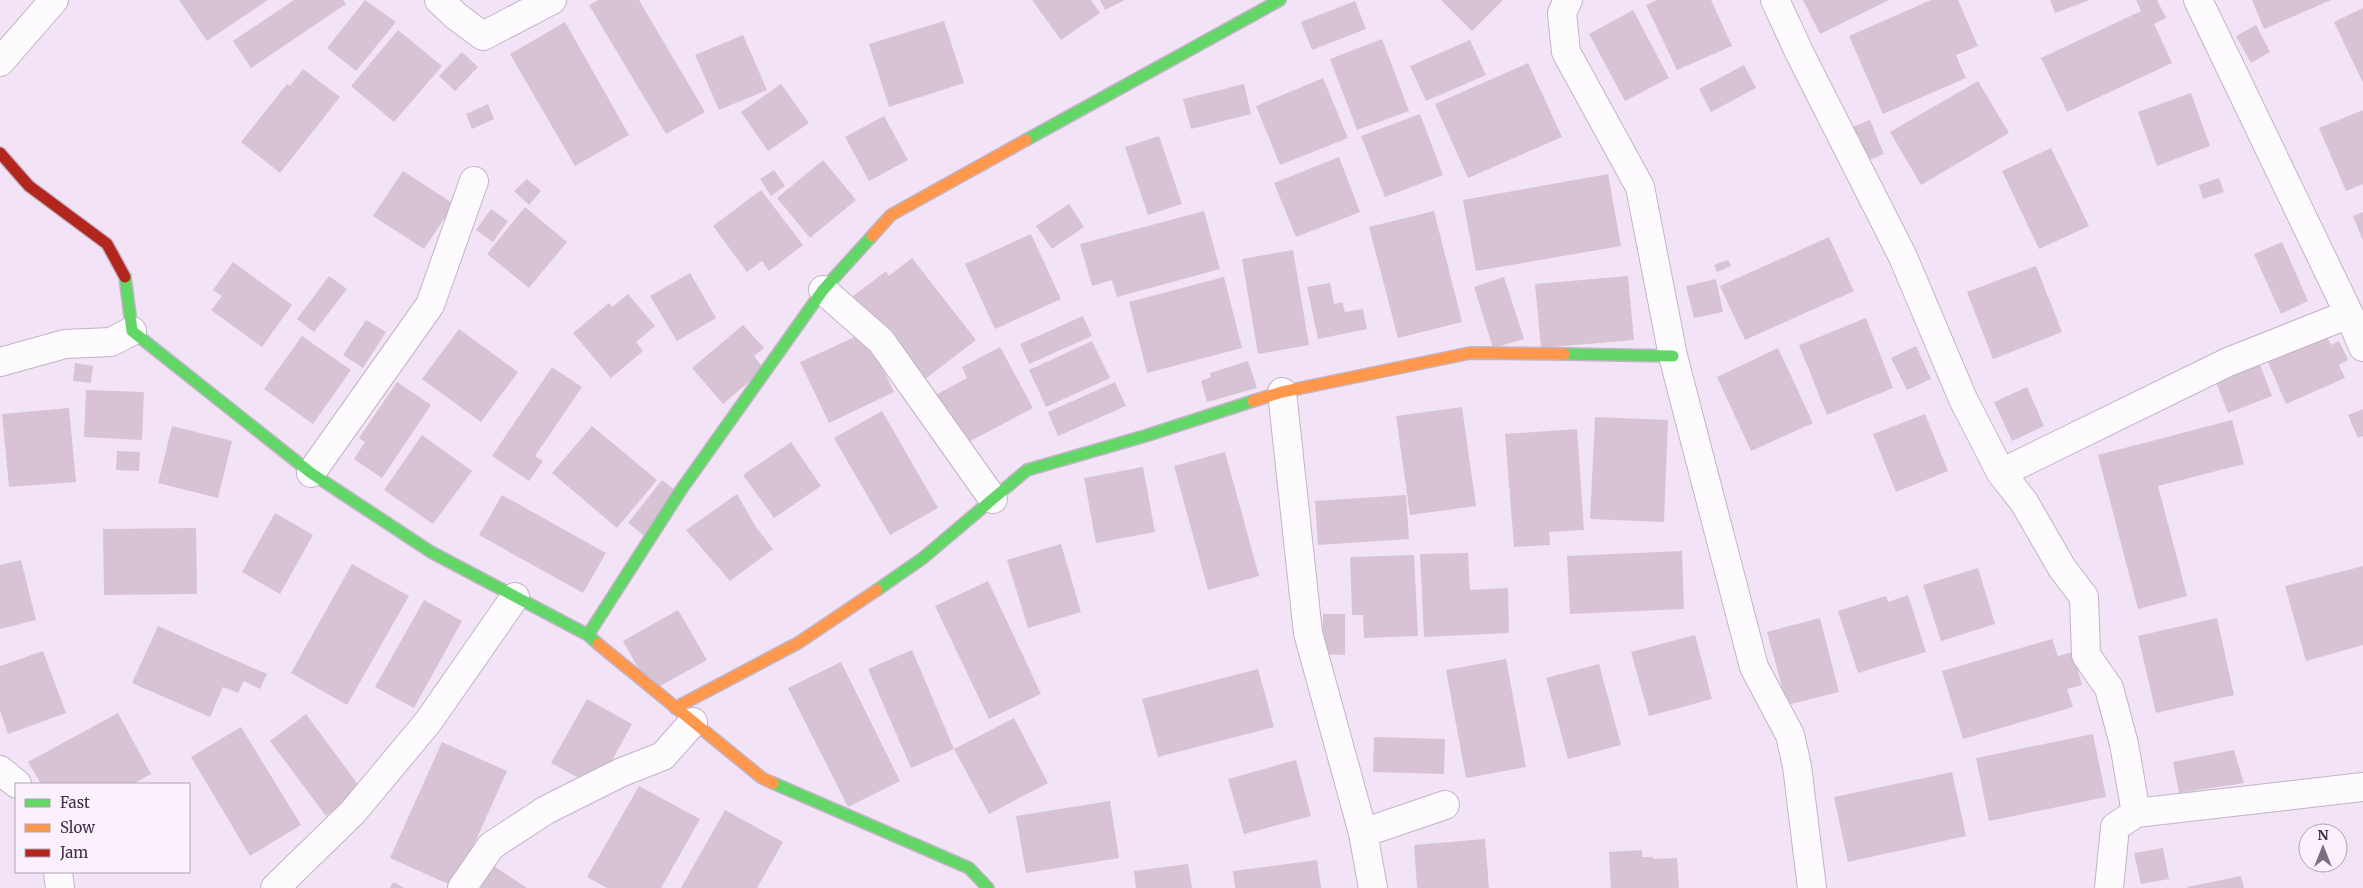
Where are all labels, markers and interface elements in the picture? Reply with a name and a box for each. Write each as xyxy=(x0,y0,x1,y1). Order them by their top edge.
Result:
legend xyxy=(15,783,190,873)
text: Fast xyxy=(60,793,90,812)
text: Slow xyxy=(60,818,95,837)
north arrow xyxy=(2298,823,2348,873)
text: N xyxy=(2317,826,2329,844)
text: Jam xyxy=(59,843,88,862)

